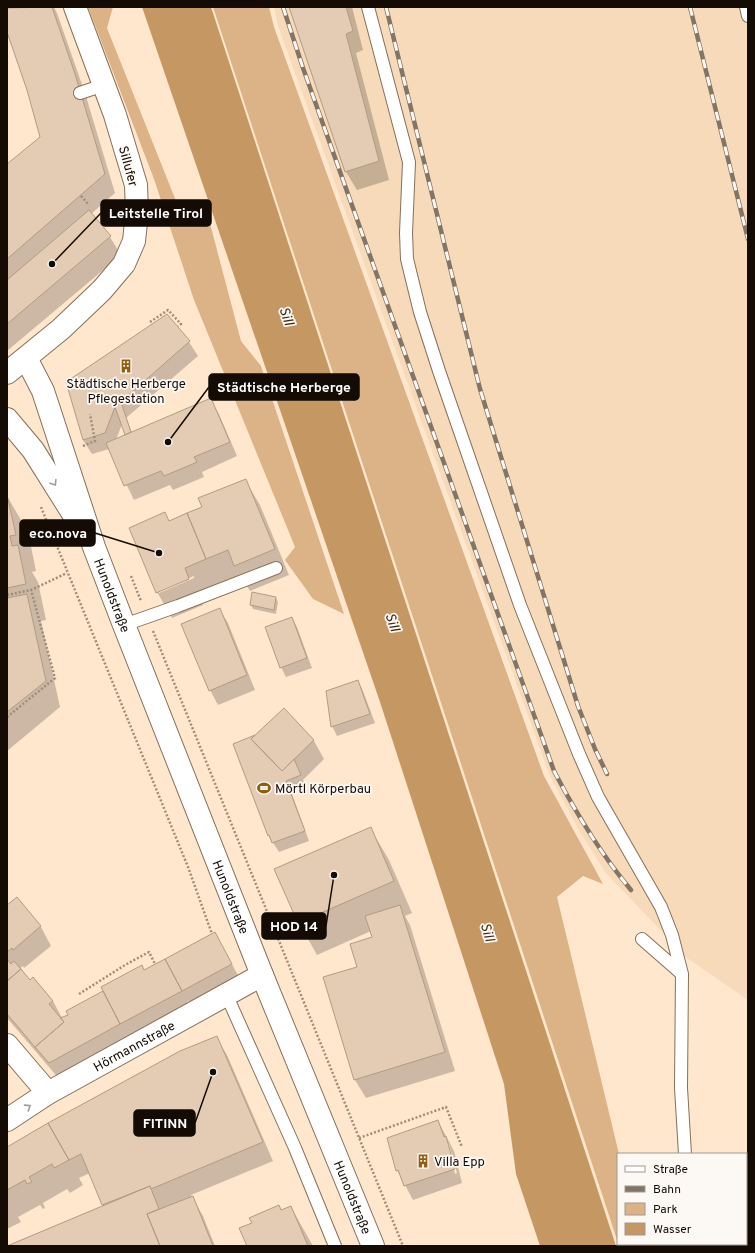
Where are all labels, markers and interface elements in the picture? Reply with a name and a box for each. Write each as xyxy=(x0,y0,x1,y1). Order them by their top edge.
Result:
street label: Sillufer xyxy=(114,144,140,189)
callout: Leitstelle Tirol xyxy=(101,200,211,226)
text: Leitstelle Tirol xyxy=(109,206,203,223)
water label: Sill xyxy=(275,305,297,329)
building icon: Städtische Herberge Pflegestation xyxy=(118,358,134,374)
callout: Städtische Herberge xyxy=(209,374,359,400)
place label: Städtische Herberge Pflegestation xyxy=(66,377,186,408)
text: Städtische Herberge xyxy=(217,380,351,397)
one-way arrow xyxy=(49,479,56,486)
callout: eco.nova xyxy=(20,520,95,546)
text: eco.nova xyxy=(29,526,87,543)
street label: Hunoldstraße xyxy=(89,557,132,635)
water label: Sill xyxy=(381,611,403,635)
sports icon: Mörtl Körperbau xyxy=(256,780,272,796)
place label: Mörtl Körperbau xyxy=(275,782,371,798)
street label: Hunoldstraße xyxy=(208,858,251,937)
callout: HOD 14 xyxy=(262,913,326,939)
text: HOD 14 xyxy=(270,919,318,936)
water label: Sill xyxy=(476,921,498,945)
street label: Hörmannstraße xyxy=(91,1019,178,1076)
one-way arrow xyxy=(23,1104,30,1111)
callout: FITINN xyxy=(134,1110,195,1136)
text: FITINN xyxy=(143,1116,187,1133)
building icon: Villa Epp xyxy=(415,1153,431,1169)
legend xyxy=(617,1153,747,1245)
place label: Villa Epp xyxy=(434,1155,485,1171)
street label: Hunoldstraße xyxy=(329,1159,373,1237)
text: Straße xyxy=(653,1162,688,1178)
text: Bahn xyxy=(653,1182,681,1198)
text: Park xyxy=(653,1202,678,1218)
text: Wasser xyxy=(653,1222,692,1238)

